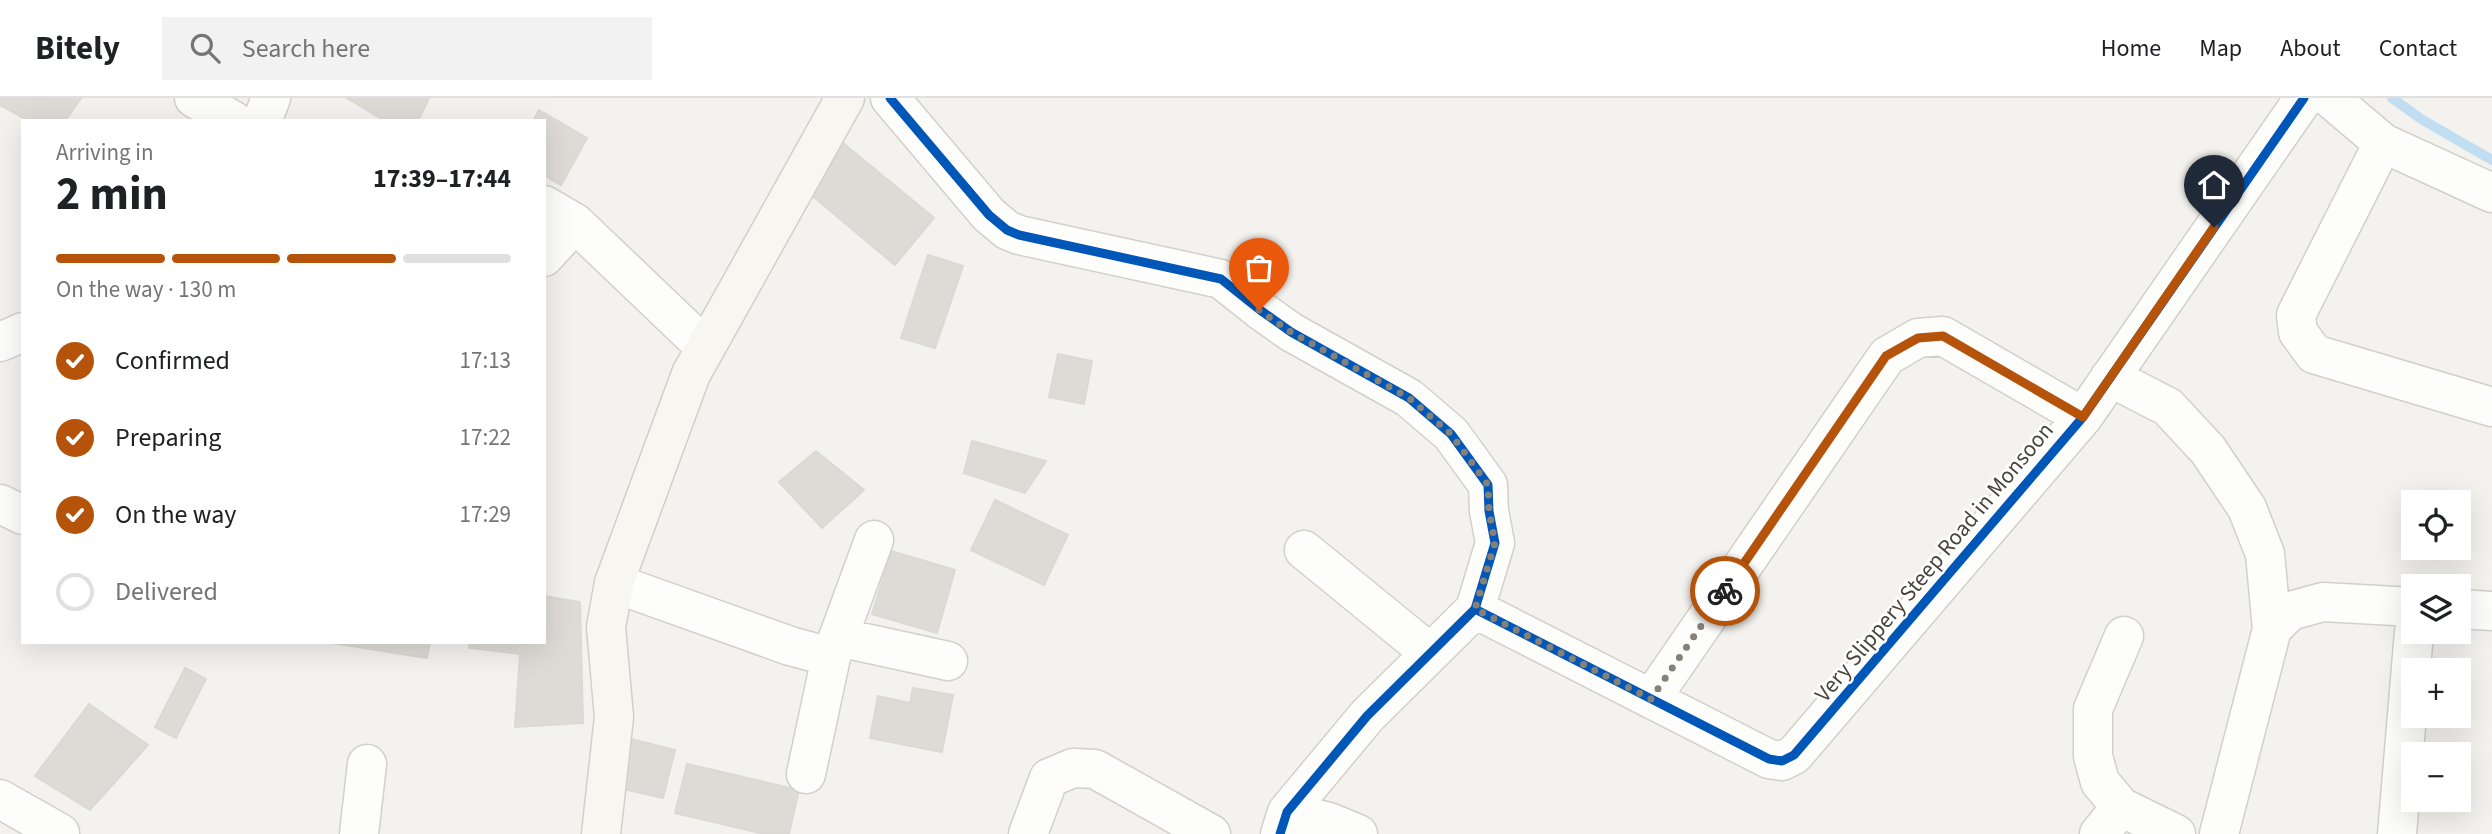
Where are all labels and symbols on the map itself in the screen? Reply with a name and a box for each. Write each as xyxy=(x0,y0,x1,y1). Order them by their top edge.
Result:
pin xyxy=(2184,155,2244,227)
pin xyxy=(1229,238,1289,310)
street label: Very Slippery Steep Road in Monsoon xyxy=(1807,415,2061,709)
courier xyxy=(1690,556,1760,626)

